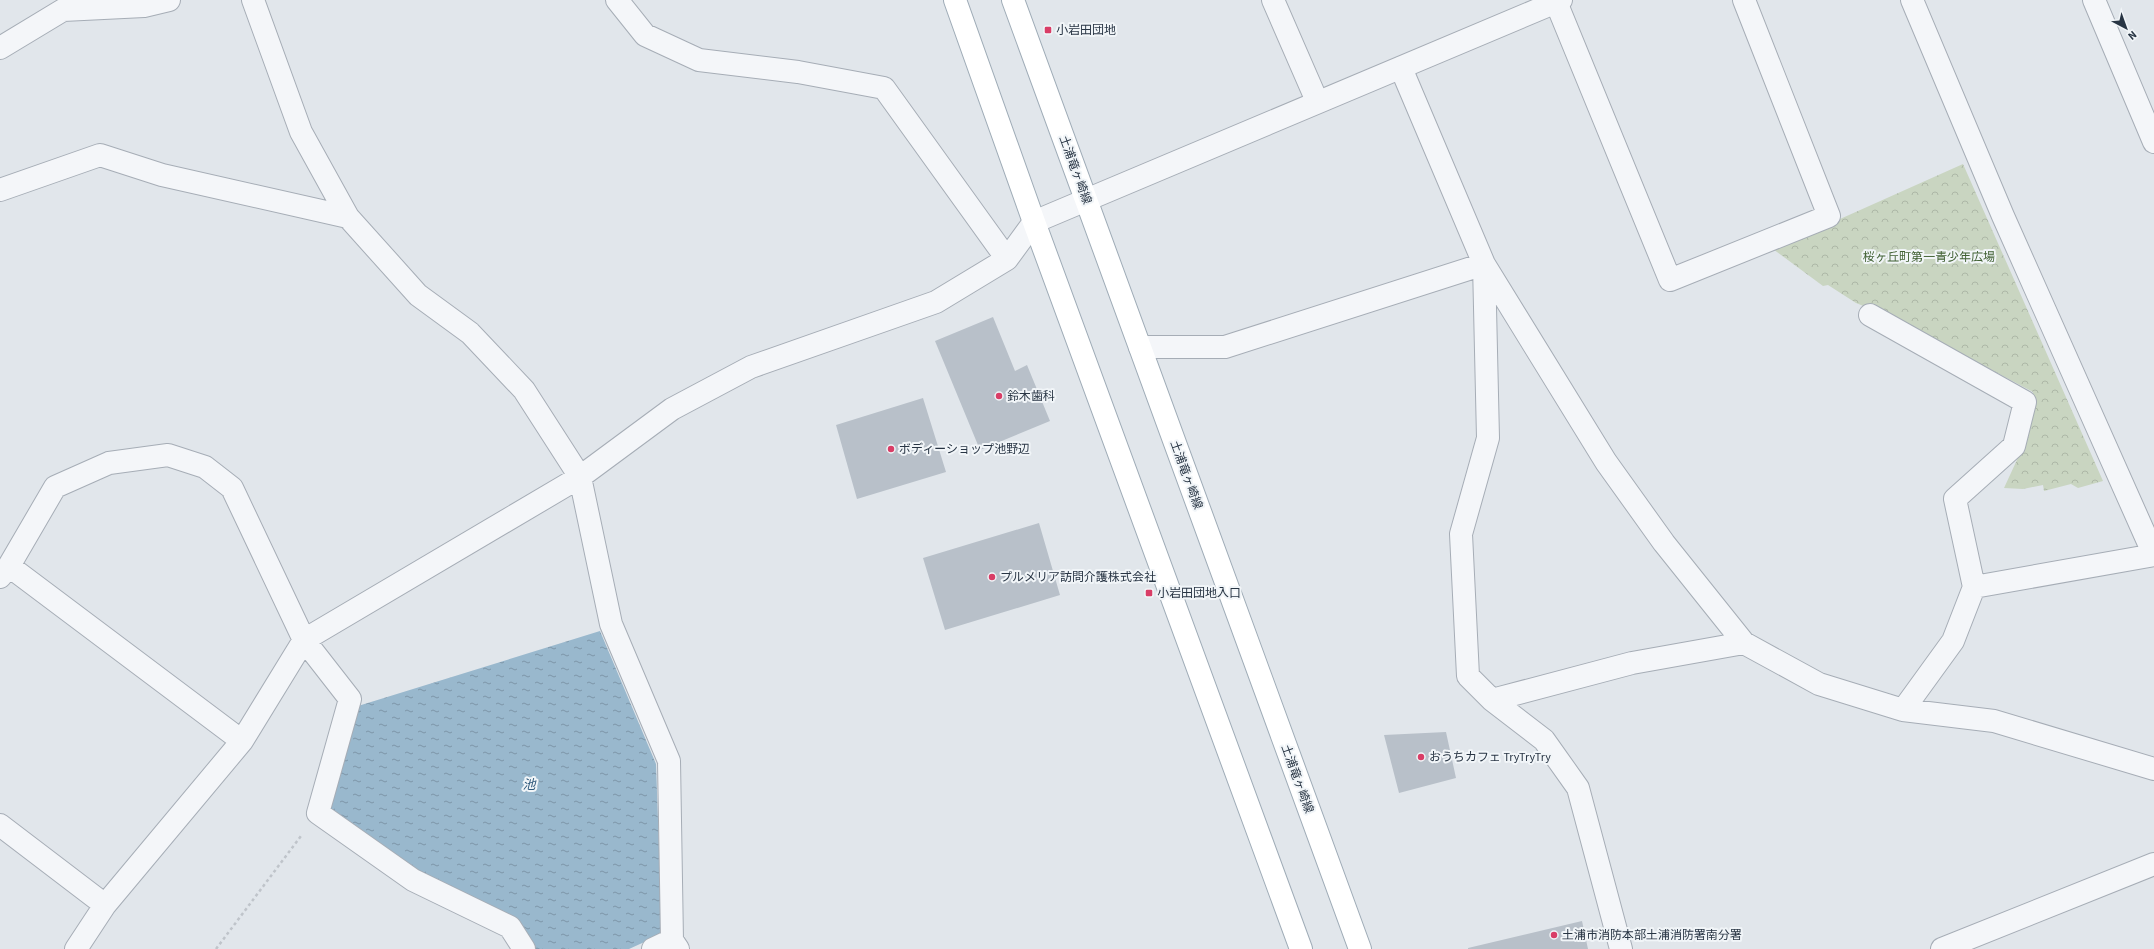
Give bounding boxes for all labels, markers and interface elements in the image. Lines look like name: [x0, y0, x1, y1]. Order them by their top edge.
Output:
north arrow: [2106, 8, 2146, 48]
place label: 小岩田団地: [1056, 22, 1116, 39]
marker: 小岩田団地: [1043, 25, 1053, 35]
text: N: [2125, 27, 2140, 43]
street label: 土浦竜ヶ崎線: [1055, 133, 1095, 207]
park label: 桜ヶ丘町第一青少年広場: [1863, 249, 1995, 266]
place label: 鈴木歯科: [1007, 388, 1055, 405]
marker: 鈴木歯科: [994, 391, 1004, 401]
street label: 土浦竜ヶ崎線: [1166, 438, 1206, 512]
place label: ボディーショップ池野辺: [899, 441, 1030, 458]
marker: ボディーショップ池野辺: [886, 444, 896, 454]
place label: プルメリア訪問介護株式会社: [1000, 569, 1156, 586]
marker: プルメリア訪問介護株式会社: [987, 572, 997, 582]
place label: 小岩田団地入口: [1157, 585, 1241, 602]
marker: 小岩田団地入口: [1144, 588, 1154, 598]
street label: 土浦竜ヶ崎線: [1277, 742, 1317, 816]
place label: おうちカフェ TryTryTry: [1429, 749, 1551, 766]
marker: おうちカフェ TryTryTry: [1416, 752, 1426, 762]
water label: 池: [522, 776, 537, 794]
place label: 土浦市消防本部土浦消防署南分署: [1562, 927, 1742, 944]
marker: 土浦市消防本部土浦消防署南分署: [1549, 930, 1559, 940]

